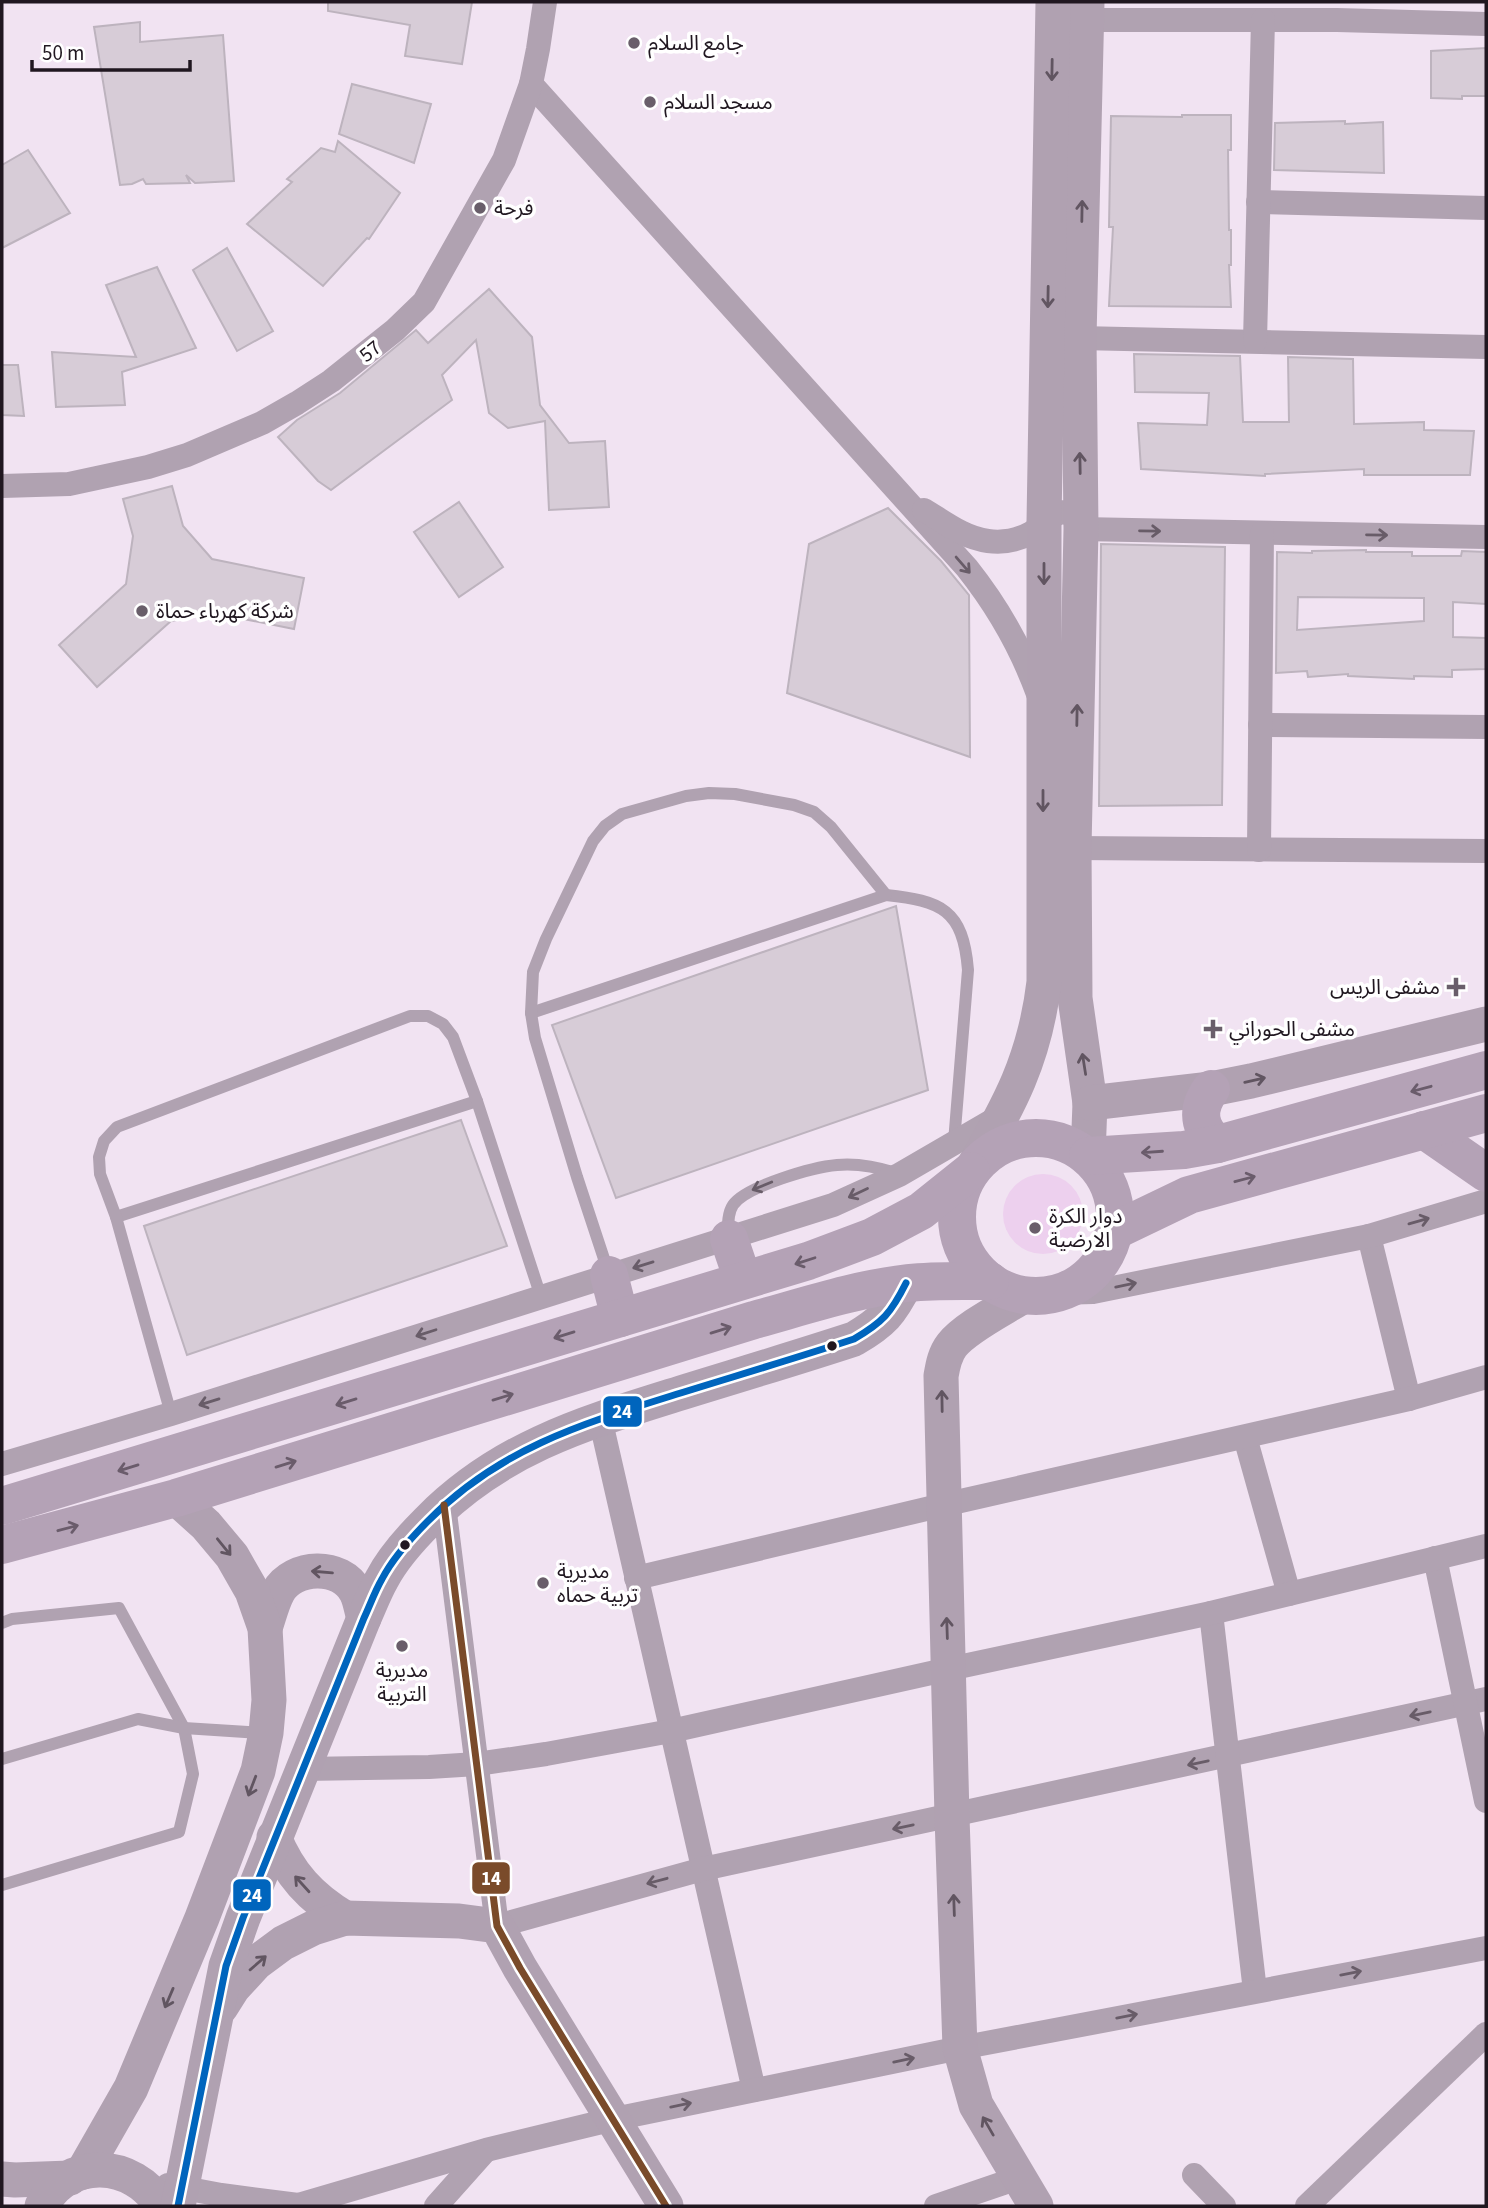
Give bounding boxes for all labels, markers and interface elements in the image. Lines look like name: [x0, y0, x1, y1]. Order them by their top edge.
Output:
scale bar: [32, 28, 189, 72]
place label: جامع السلام: [648, 28, 744, 59]
marker: جامع السلام: [626, 35, 642, 51]
text: 50 m: [42, 38, 84, 68]
one-way arrow: [1045, 58, 1058, 81]
place label: مسجد السلام: [664, 87, 773, 118]
marker: مسجد السلام: [642, 94, 658, 110]
place label: فرحة: [494, 193, 533, 223]
marker: فرحة: [472, 200, 488, 216]
one-way arrow: [1075, 200, 1089, 223]
one-way arrow: [1041, 286, 1055, 309]
street label: 57: [352, 333, 388, 369]
one-way arrow: [1074, 452, 1087, 475]
one-way arrow: [1138, 524, 1161, 537]
one-way arrow: [1365, 528, 1388, 542]
one-way arrow: [955, 555, 971, 573]
one-way arrow: [1037, 562, 1051, 585]
place label: شركة كهرباء حماة: [156, 596, 294, 626]
marker: شركة كهرباء حماة: [134, 603, 150, 619]
one-way arrow: [1070, 704, 1084, 727]
one-way arrow: [1036, 790, 1050, 813]
place label: مشفى الريس: [1330, 972, 1440, 1002]
marker: مشفى الريس: [1446, 977, 1466, 997]
place label: مشفى الحوراني: [1229, 1014, 1355, 1045]
marker: مشفى الحوراني: [1203, 1019, 1223, 1039]
one-way arrow: [1077, 1053, 1090, 1076]
one-way arrow: [1243, 1073, 1266, 1087]
one-way arrow: [1410, 1083, 1433, 1096]
one-way arrow: [1141, 1146, 1164, 1159]
one-way arrow: [1234, 1172, 1256, 1185]
one-way arrow: [752, 1181, 774, 1194]
one-way arrow: [848, 1187, 870, 1200]
place label: دوار الكرة الارضية: [1049, 1201, 1122, 1255]
one-way arrow: [1408, 1213, 1430, 1226]
marker: دوار الكرة الارضية: [1027, 1220, 1043, 1236]
one-way arrow: [794, 1256, 816, 1269]
one-way arrow: [632, 1260, 654, 1272]
one-way arrow: [1114, 1278, 1137, 1292]
one-way arrow: [710, 1323, 732, 1336]
one-way arrow: [415, 1328, 437, 1341]
one-way arrow: [553, 1330, 575, 1343]
unlabelled marker: [825, 1339, 839, 1353]
one-way arrow: [492, 1389, 514, 1402]
one-way arrow: [935, 1390, 948, 1413]
line badge: 24: [602, 1395, 643, 1428]
one-way arrow: [198, 1396, 220, 1409]
one-way arrow: [335, 1396, 357, 1409]
text: 24: [612, 1399, 632, 1426]
one-way arrow: [275, 1457, 297, 1470]
one-way arrow: [118, 1462, 140, 1475]
one-way arrow: [57, 1520, 79, 1533]
one-way arrow: [216, 1537, 232, 1555]
unlabelled marker: [398, 1538, 412, 1552]
place label: مديرية تربية حماه: [557, 1556, 638, 1610]
one-way arrow: [311, 1566, 334, 1579]
marker: مديرية تربية حماه: [535, 1575, 551, 1591]
one-way arrow: [941, 1617, 954, 1640]
marker: مديرية التربية: [394, 1638, 410, 1654]
place label: مديرية التربية: [376, 1655, 428, 1709]
one-way arrow: [1409, 1708, 1432, 1722]
one-way arrow: [1187, 1757, 1210, 1770]
one-way arrow: [245, 1774, 257, 1796]
one-way arrow: [892, 1820, 915, 1834]
line badge: 14: [471, 1861, 511, 1895]
text: 14: [481, 1866, 501, 1893]
one-way arrow: [294, 1875, 310, 1893]
one-way arrow: [647, 1876, 669, 1889]
line badge: 24: [232, 1878, 272, 1912]
text: 24: [242, 1883, 262, 1910]
one-way arrow: [948, 1893, 961, 1916]
one-way arrow: [249, 1955, 267, 1971]
one-way arrow: [1339, 1966, 1362, 1980]
one-way arrow: [161, 1986, 174, 2008]
one-way arrow: [1115, 2008, 1138, 2022]
one-way arrow: [892, 2052, 915, 2066]
one-way arrow: [669, 2098, 692, 2112]
one-way arrow: [981, 2117, 995, 2137]

